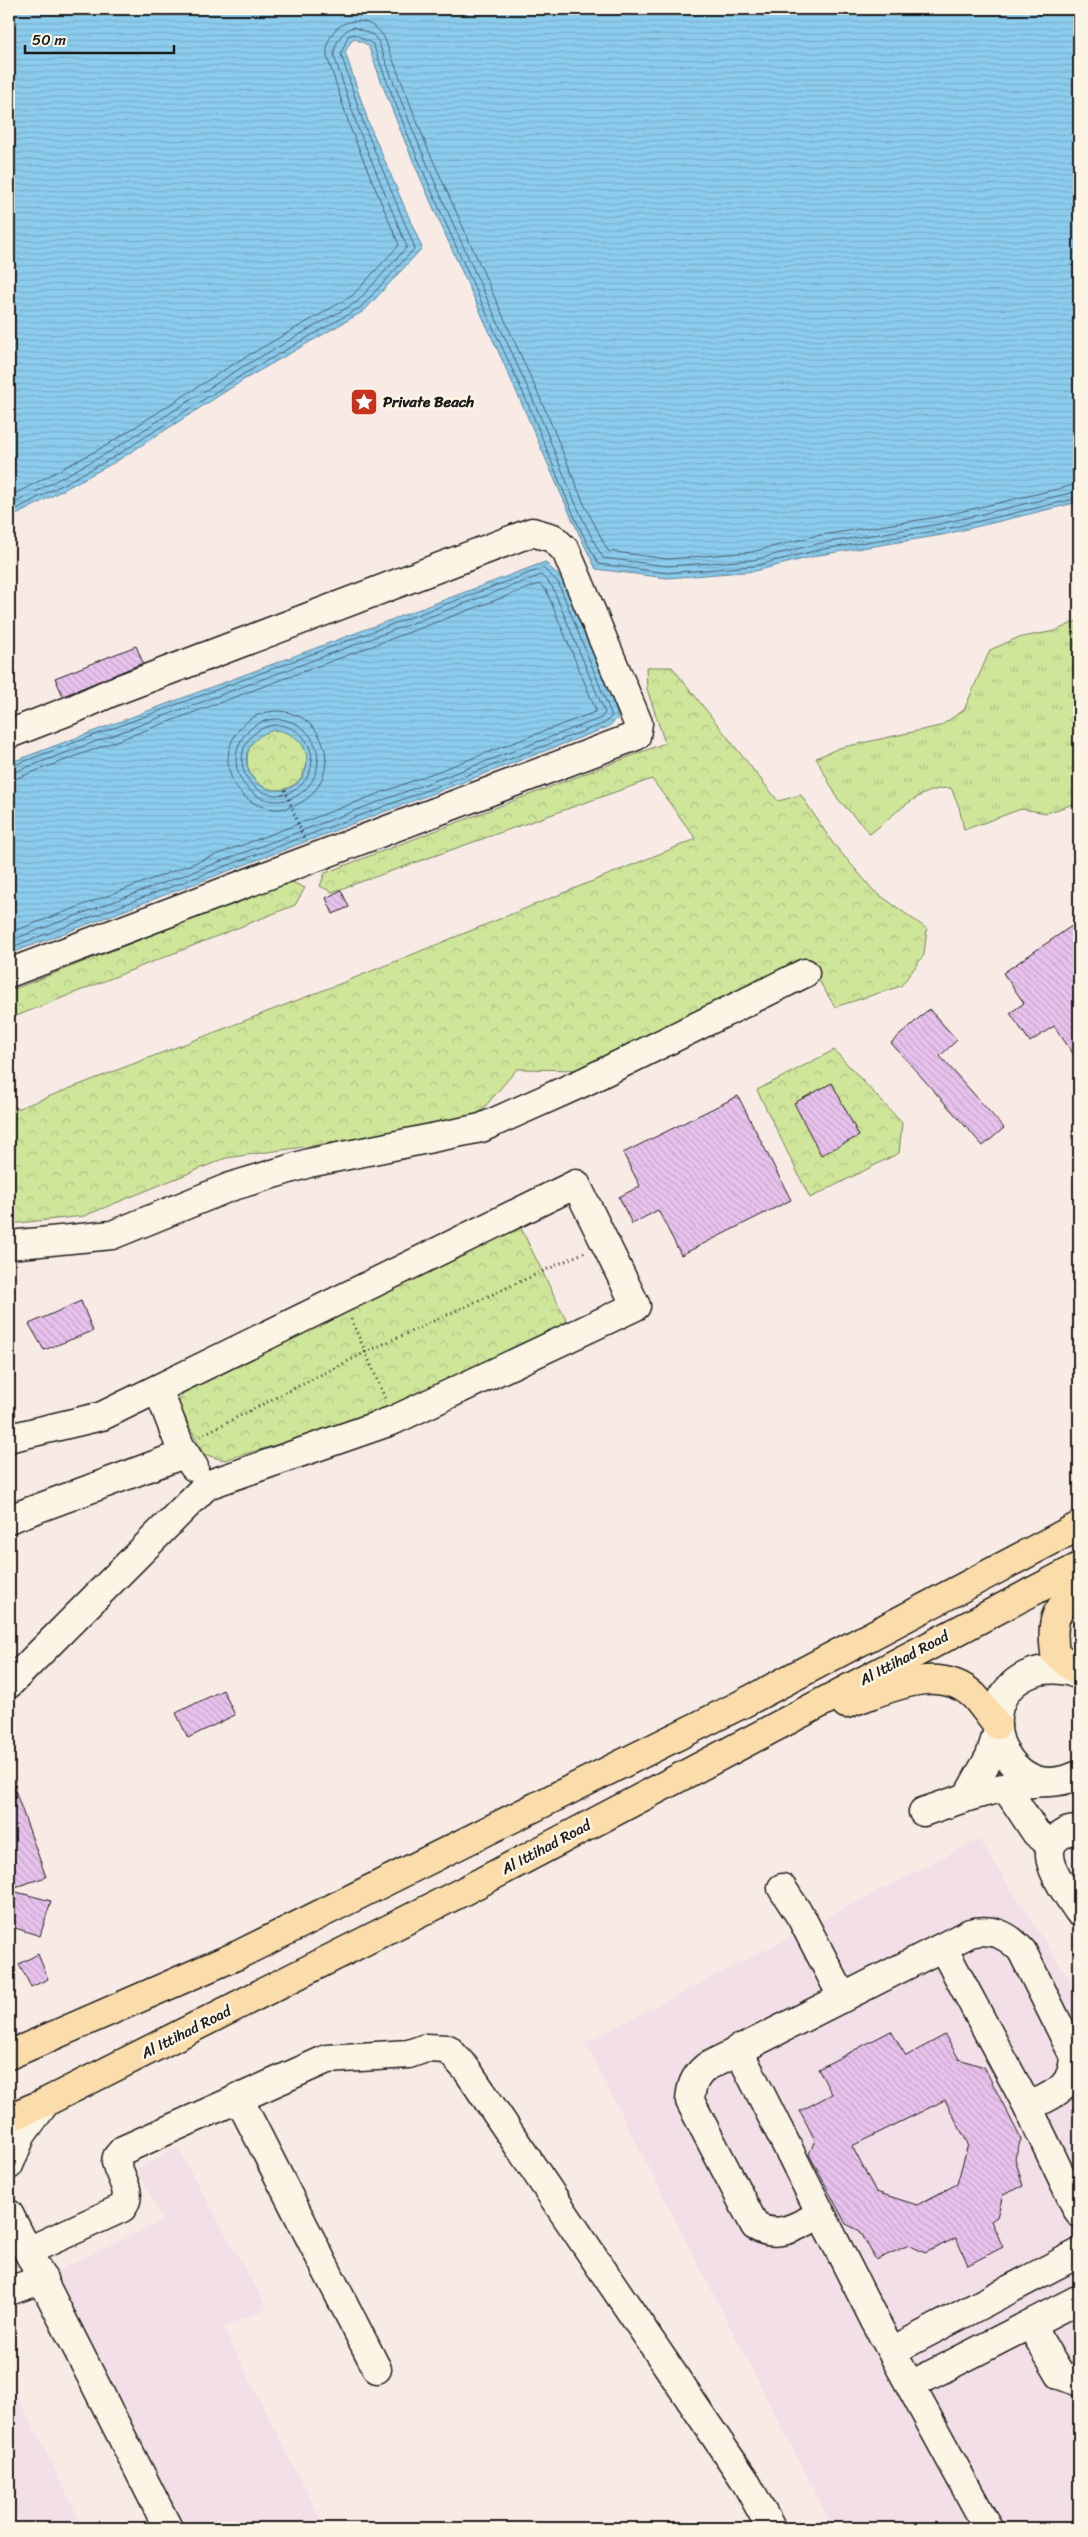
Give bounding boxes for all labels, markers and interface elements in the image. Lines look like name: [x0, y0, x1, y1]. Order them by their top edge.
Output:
scale bar: [25, 22, 174, 54]
text: 50 m: [32, 27, 67, 53]
place icon: Private Beach: [349, 387, 379, 417]
place label: Private Beach: [383, 389, 474, 415]
street label: Al Ittihad Road: [854, 1623, 954, 1693]
street label: Al Ittihad Road: [496, 1812, 596, 1882]
street label: Al Ittihad Road: [135, 1998, 237, 2066]

